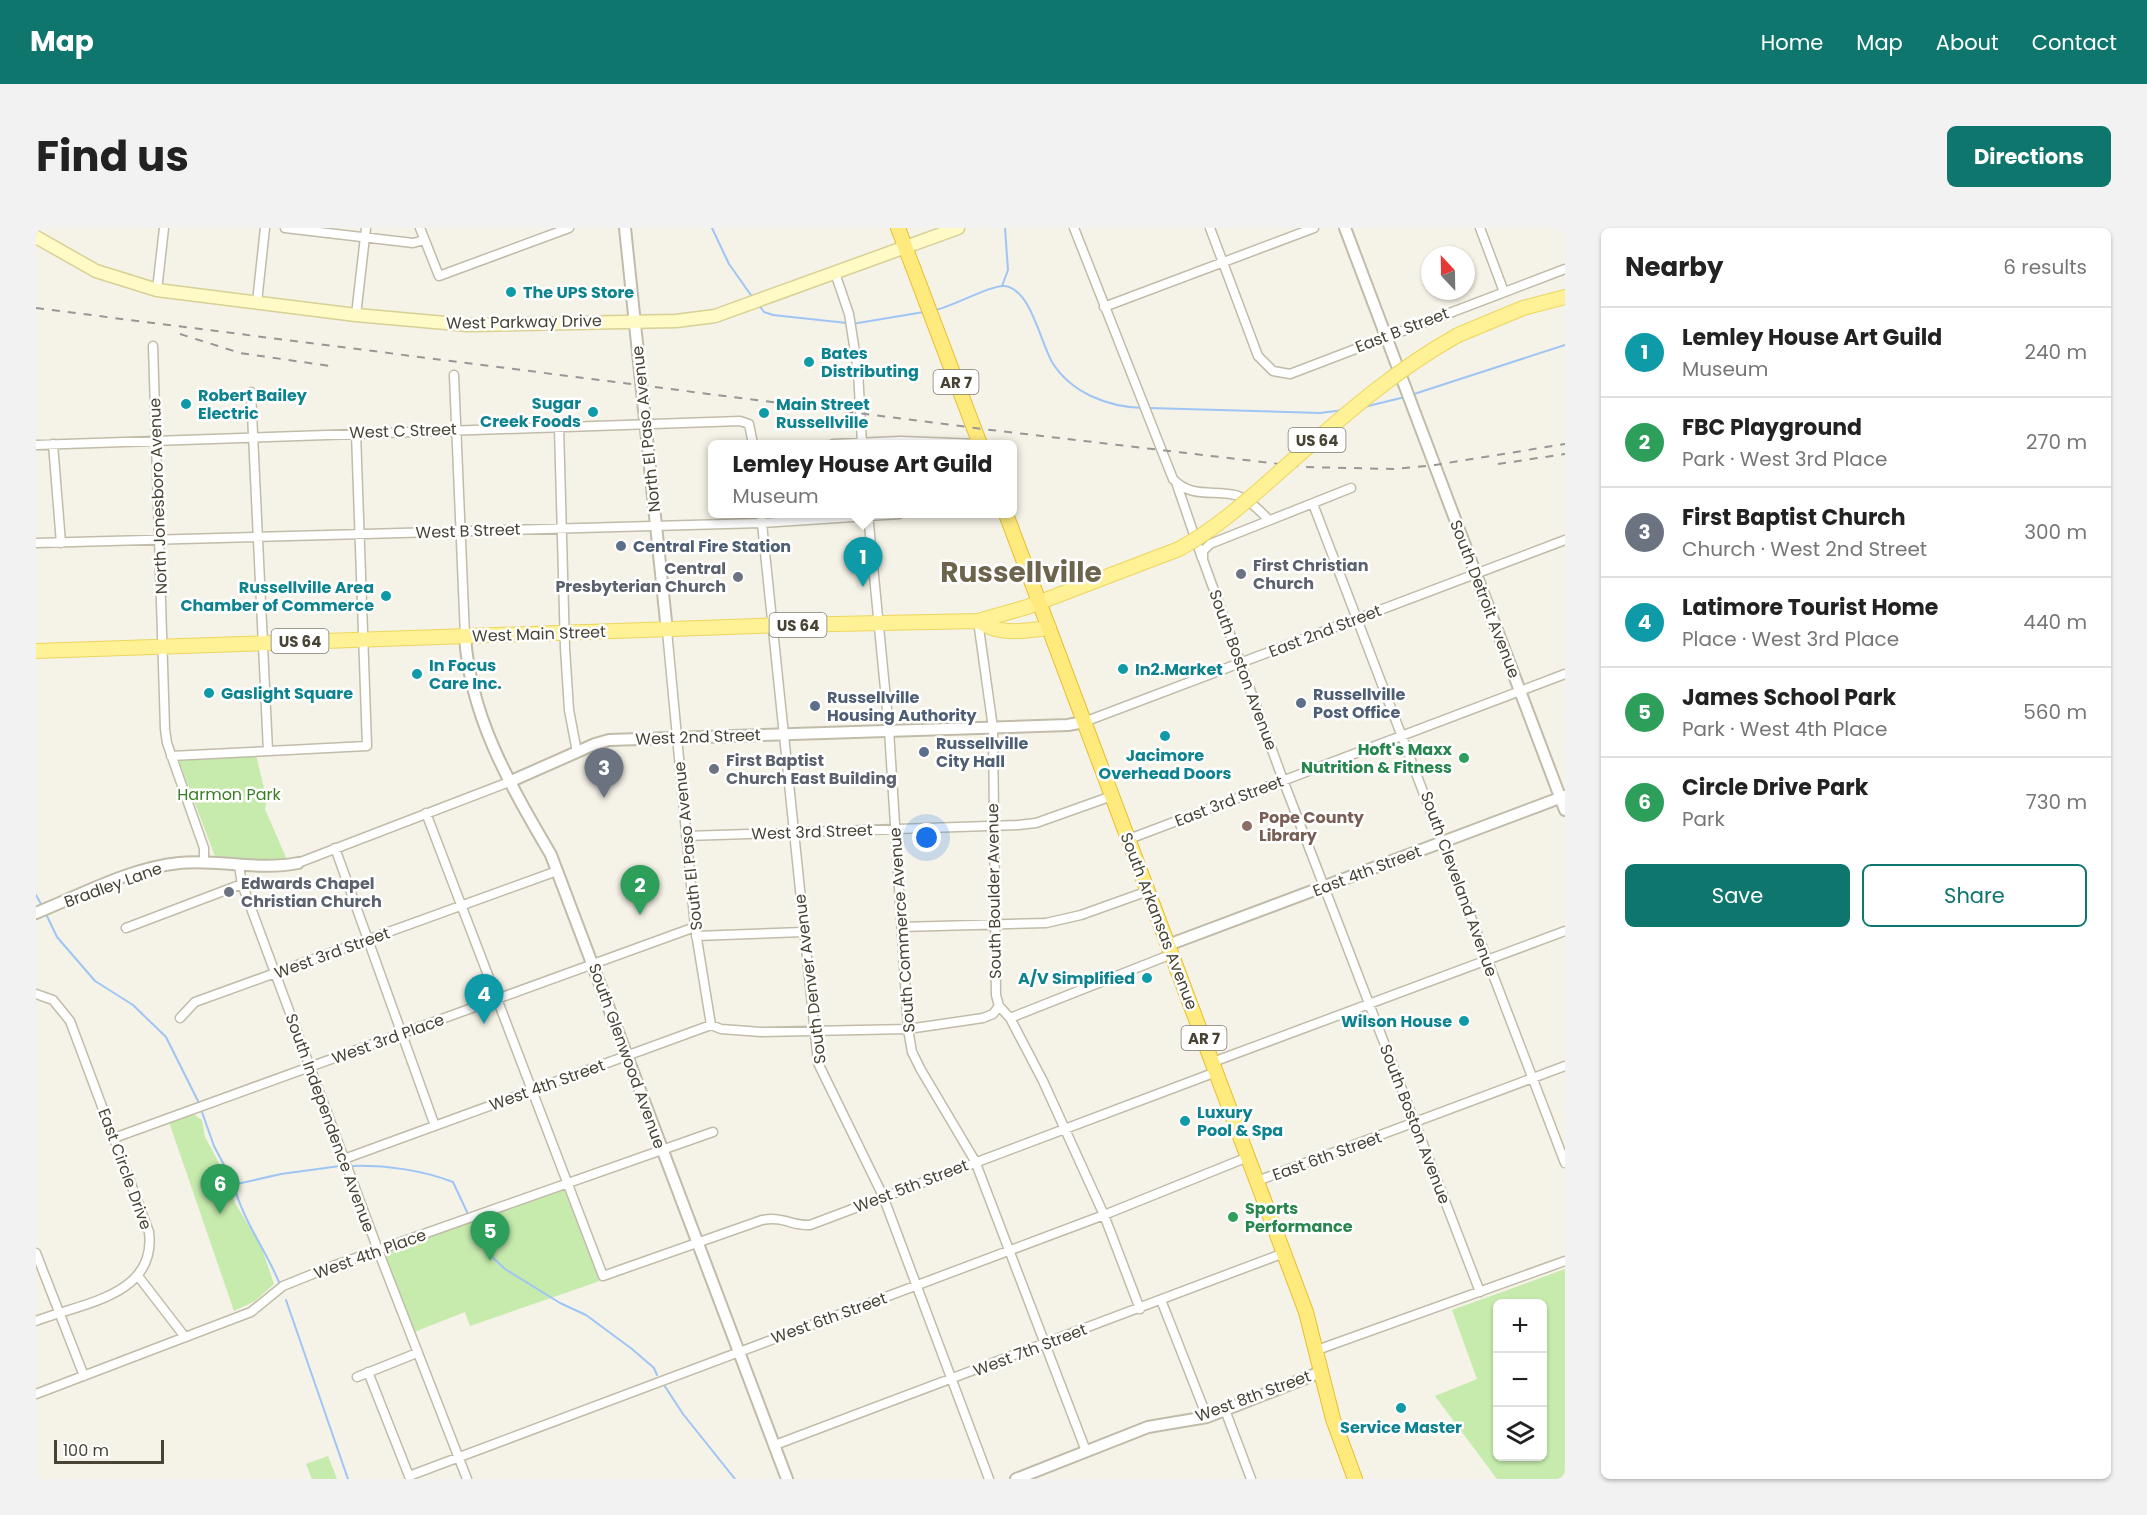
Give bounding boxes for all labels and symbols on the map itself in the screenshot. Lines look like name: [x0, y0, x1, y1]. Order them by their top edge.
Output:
north arrow: [1421, 246, 1475, 300]
place label: The UPS Store: [523, 281, 634, 304]
marker: The UPS Store: [504, 285, 518, 299]
street label: East B Street: [1352, 302, 1452, 358]
street label: West Parkway Drive: [446, 309, 602, 335]
place label: Bates Distributing: [821, 342, 919, 383]
street label: North El Paso Avenue: [626, 345, 666, 513]
marker: Bates Distributing: [802, 355, 816, 369]
road number: AR 7: [934, 370, 978, 394]
place label: Robert Bailey Electric: [198, 384, 308, 425]
place label: Sugar Creek Foods: [480, 392, 581, 433]
place label: Main Street Russellville: [776, 393, 870, 434]
street label: North Jonesboro Avenue: [143, 397, 173, 595]
marker: Robert Bailey Electric: [179, 397, 193, 411]
marker: Sugar Creek Foods: [586, 405, 600, 419]
marker: Main Street Russellville: [757, 406, 771, 420]
street label: West C Street: [349, 418, 457, 444]
road number: US 64: [1288, 428, 1346, 452]
street label: South Detroit Avenue: [1444, 517, 1526, 681]
street label: West B Street: [415, 518, 521, 544]
place label: Central Fire Station: [633, 535, 791, 558]
pin: 1: [844, 538, 882, 587]
marker: Central Fire Station: [614, 539, 628, 553]
district label: Russellville: [940, 553, 1102, 592]
place label: First Christian Church: [1253, 554, 1368, 595]
place label: Central Presbyterian Church: [555, 557, 726, 598]
marker: First Christian Church: [1234, 567, 1248, 581]
marker: Central Presbyterian Church: [731, 570, 745, 584]
place label: Russellville Area Chamber of Commerce: [180, 576, 374, 617]
street label: South Boston Avenue: [1203, 587, 1283, 754]
marker: Russellville Area Chamber of Commerce: [379, 589, 393, 603]
street label: East 2nd Street: [1265, 599, 1385, 663]
road number: US 64: [770, 613, 826, 637]
street label: West Main Street: [472, 620, 606, 648]
road number: US 64: [272, 629, 328, 653]
place label: In Focus Care Inc.: [429, 654, 502, 695]
place label: In2.Market: [1135, 658, 1223, 681]
marker: In2.Market: [1116, 662, 1130, 676]
marker: In Focus Care Inc.: [410, 667, 424, 681]
place label: Gaslight Square: [221, 682, 353, 705]
place label: Russellville Post Office: [1313, 683, 1406, 724]
marker: Gaslight Square: [202, 686, 216, 700]
place label: Russellville Housing Authority: [827, 686, 977, 727]
marker: Russellville Post Office: [1294, 696, 1308, 710]
marker: Russellville Housing Authority: [808, 699, 822, 713]
street label: West 2nd Street: [635, 723, 761, 751]
marker: Jacimore Overhead Doors: [1158, 729, 1172, 743]
place label: Russellville City Hall: [936, 732, 1029, 773]
place label: Hoft's Maxx Nutrition & Fitness: [1301, 738, 1453, 779]
place label: Jacimore Overhead Doors: [1099, 744, 1231, 785]
marker: Russellville City Hall: [917, 745, 931, 759]
pin: 3: [584, 748, 624, 798]
place label: First Baptist Church East Building: [726, 749, 897, 790]
marker: Hoft's Maxx Nutrition & Fitness: [1457, 751, 1471, 765]
street label: South El Paso Avenue: [668, 760, 708, 932]
marker: First Baptist Church East Building: [707, 762, 721, 776]
street label: East 3rd Street: [1171, 770, 1287, 832]
park label: Harmon Park: [177, 783, 281, 806]
street label: South Cleveland Avenue: [1415, 788, 1503, 980]
street label: South Boulder Avenue: [981, 803, 1007, 979]
place label: Pope County Library: [1259, 806, 1365, 847]
street label: West 3rd Street: [751, 818, 873, 846]
marker: Pope County Library: [1240, 819, 1254, 833]
your location: [912, 823, 941, 852]
street label: South Commerce Avenue: [883, 827, 921, 1033]
street label: South Arkansas Avenue: [1115, 829, 1203, 1013]
street label: East 4th Street: [1309, 840, 1425, 902]
street label: Bradley Lane: [61, 857, 165, 913]
pin: 2: [620, 866, 660, 915]
place label: Edwards Chapel Christian Church: [241, 872, 382, 913]
marker: Edwards Chapel Christian Church: [222, 885, 236, 899]
street label: South Denver Avenue: [788, 893, 832, 1065]
street label: West 3rd Street: [271, 921, 393, 985]
street label: South Glenwood Avenue: [583, 960, 671, 1152]
place label: A/V Simplified: [1018, 967, 1135, 990]
marker: A/V Simplified: [1140, 971, 1154, 985]
pin: 4: [464, 974, 504, 1024]
street label: West 3rd Place: [329, 1008, 447, 1070]
place label: Wilson House: [1341, 1010, 1452, 1033]
street label: South Independence Avenue: [280, 1011, 380, 1236]
marker: Wilson House: [1457, 1014, 1471, 1028]
road number: AR 7: [1182, 1026, 1226, 1050]
street label: South Boston Avenue: [1374, 1041, 1456, 1207]
street label: West 4th Street: [486, 1053, 608, 1117]
place label: Luxury Pool & Spa: [1197, 1101, 1283, 1142]
street label: East Circle Drive: [92, 1105, 158, 1233]
marker: Luxury Pool & Spa: [1178, 1114, 1192, 1128]
street label: East 6th Street: [1269, 1126, 1385, 1186]
street label: West 5th Street: [850, 1153, 972, 1218]
pin: 6: [200, 1164, 240, 1214]
place label: Sports Performance: [1245, 1197, 1353, 1238]
marker: Sports Performance: [1226, 1210, 1240, 1224]
pin: 5: [470, 1212, 510, 1261]
street label: West 4th Place: [311, 1223, 429, 1285]
street label: West 6th Street: [768, 1286, 890, 1350]
street label: West 7th Street: [970, 1318, 1090, 1382]
street label: West 8th Street: [1192, 1364, 1314, 1428]
marker: Service Master: [1394, 1401, 1408, 1415]
place label: Service Master: [1340, 1416, 1462, 1439]
scale bar: [54, 1437, 164, 1464]

